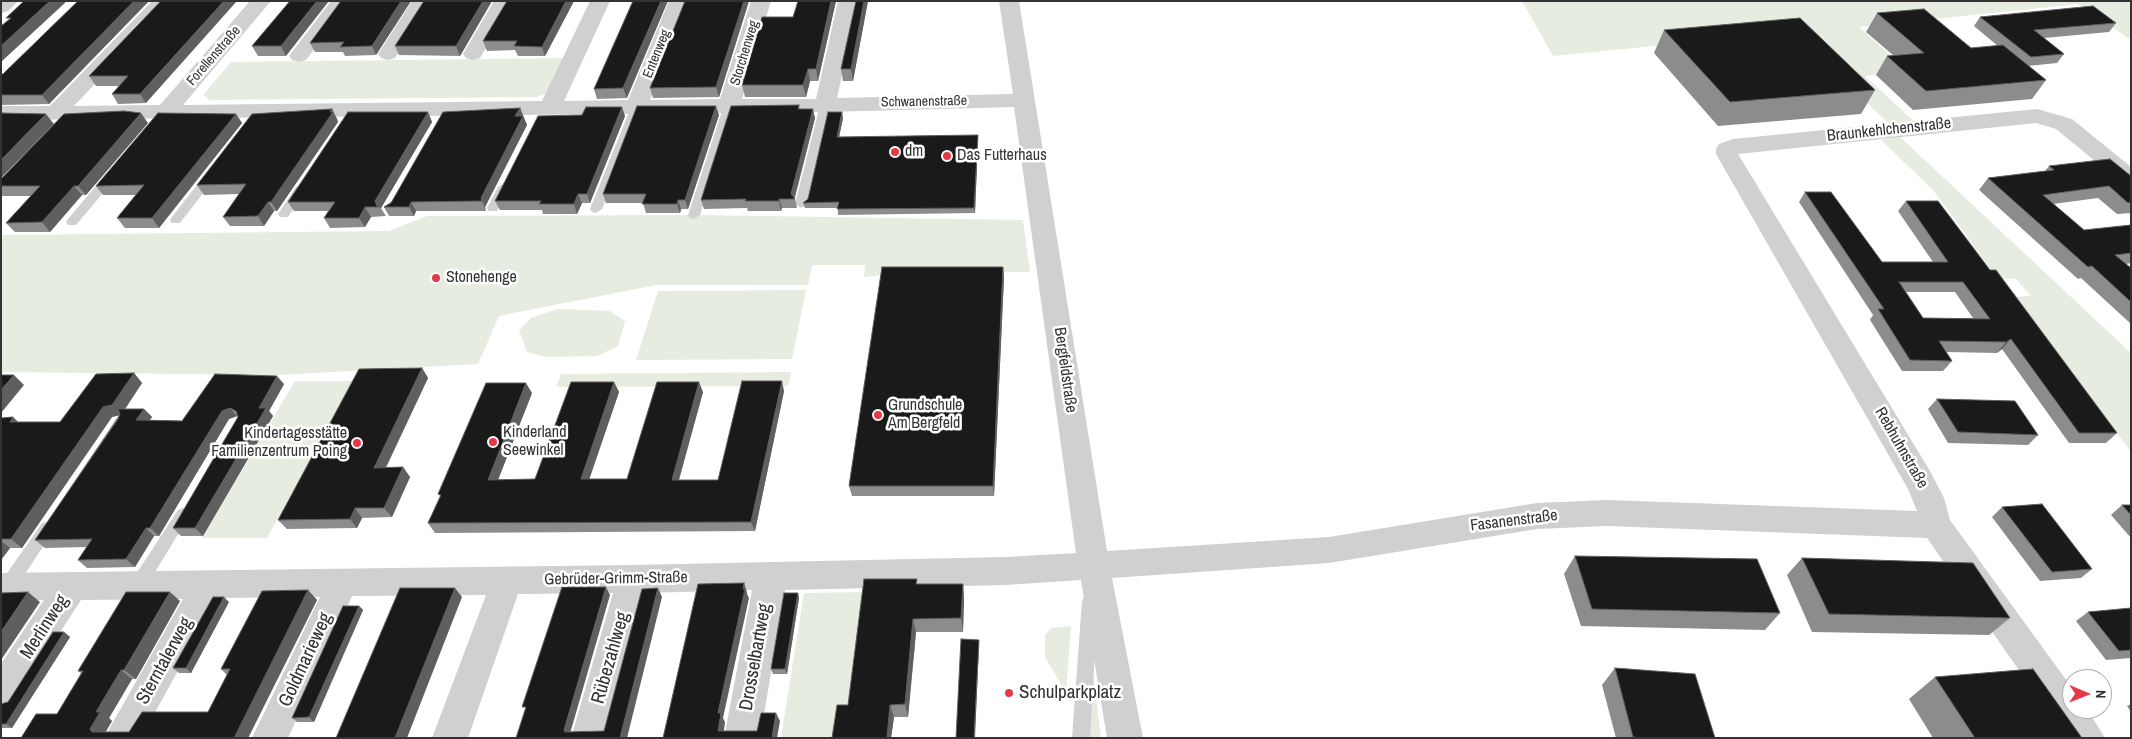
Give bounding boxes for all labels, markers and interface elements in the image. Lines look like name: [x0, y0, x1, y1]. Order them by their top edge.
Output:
street label: Storchenweg: [727, 19, 763, 87]
street label: Forellenstraße: [184, 23, 244, 89]
street label: Entenweg: [640, 27, 674, 81]
street label: Schwanenstraße: [881, 93, 967, 111]
street label: Braunkehlchenstraße: [1826, 114, 1952, 146]
place label: dm: [905, 142, 923, 162]
marker: dm: [889, 146, 901, 158]
place label: Das Futterhaus: [957, 146, 1047, 166]
marker: Das Futterhaus: [941, 150, 953, 162]
place label: Stonehenge: [446, 268, 517, 288]
marker: Stonehenge: [430, 272, 442, 284]
street label: Bergfeldstraße: [1050, 326, 1080, 414]
place label: Grundschule Am Bergfeld: [888, 396, 962, 434]
street label: Rebhuhnstraße: [1870, 404, 1932, 492]
marker: Grundschule Am Bergfeld: [872, 409, 884, 421]
place label: Kinderland Seewinkel: [503, 423, 566, 461]
place label: Kindertagesstätte Familienzentrum Poing: [211, 424, 347, 462]
marker: Kinderland Seewinkel: [487, 436, 499, 448]
marker: Kindertagesstätte Familienzentrum Poing: [351, 437, 363, 449]
street label: Fasanenstraße: [1469, 506, 1559, 536]
street label: Gebrüder-Grimm-Straße: [544, 568, 688, 590]
street label: Merlinweg: [16, 591, 74, 663]
street label: Drosselbartweg: [735, 602, 777, 712]
street label: Goldmarieweg: [274, 609, 338, 711]
street label: Rübezahlweg: [587, 609, 635, 707]
street label: Sterntalerweg: [132, 613, 198, 709]
north arrow: [2062, 669, 2112, 719]
place label: Schulparkplatz: [1019, 682, 1121, 704]
marker: Schulparkplatz: [1003, 687, 1015, 699]
text: N: [2092, 690, 2110, 699]

